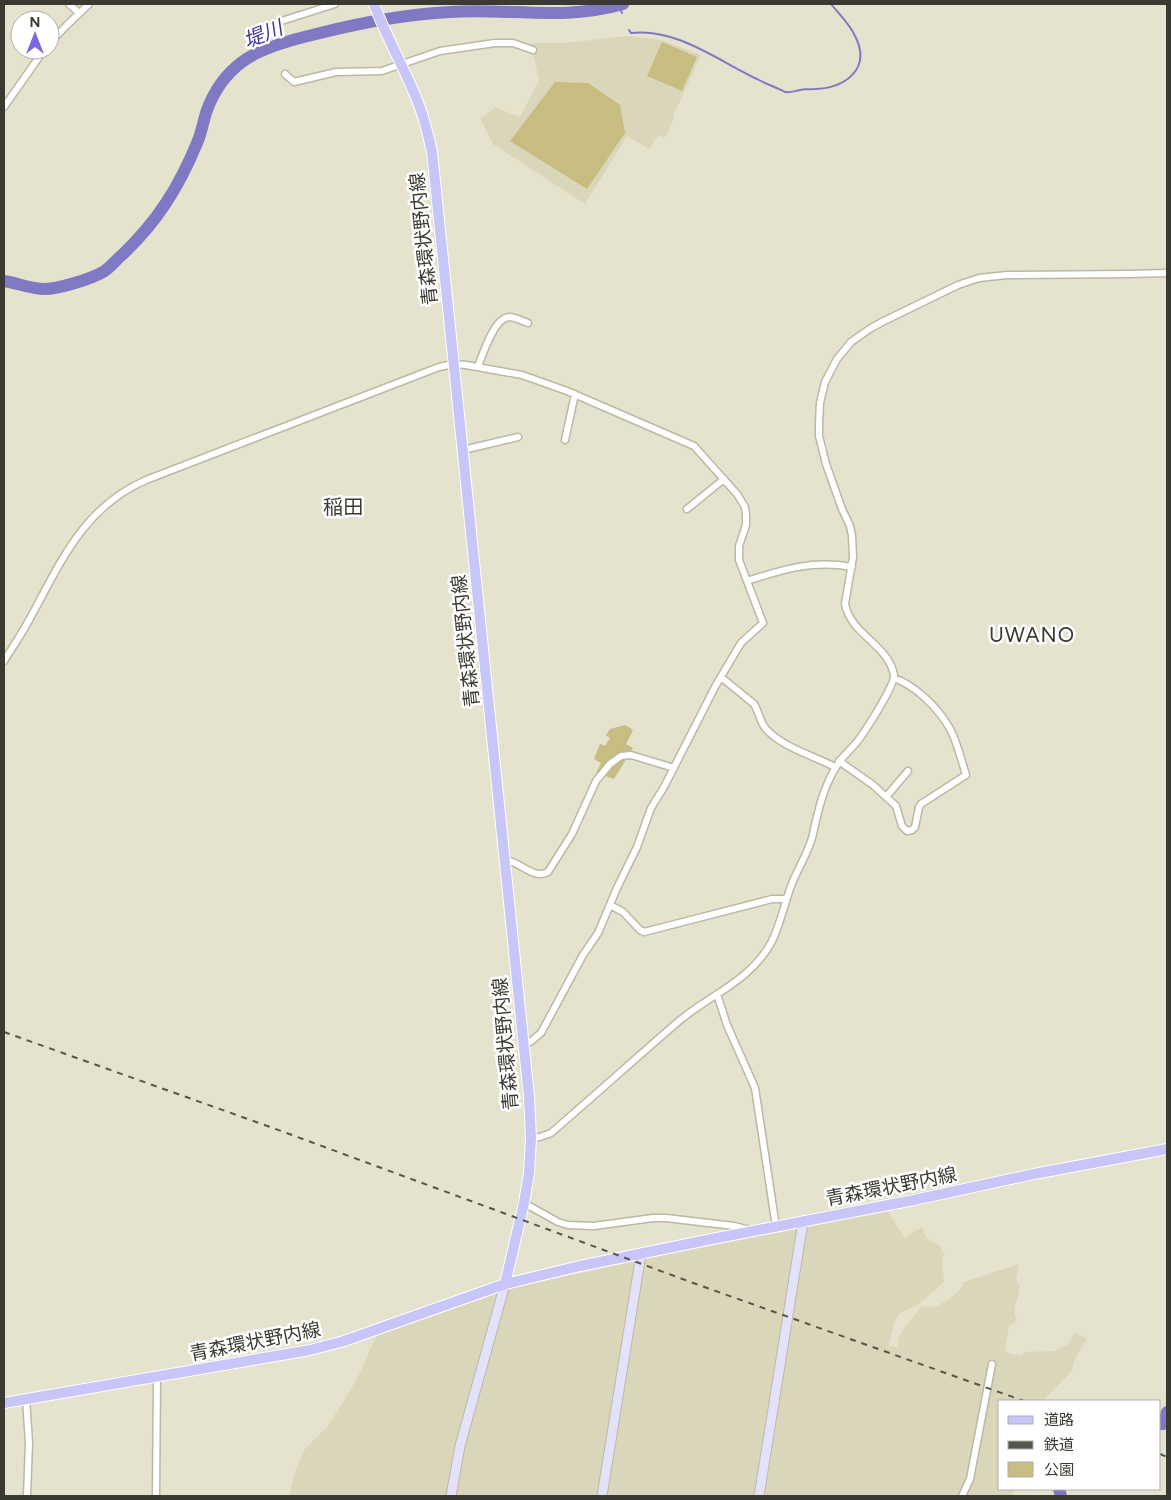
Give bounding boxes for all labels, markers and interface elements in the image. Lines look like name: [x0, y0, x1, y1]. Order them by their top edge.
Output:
north arrow: [10, 10, 60, 60]
text: N: [30, 14, 40, 31]
water label: 堤川: [240, 15, 288, 53]
street label: 青森環状野内線: [405, 172, 442, 306]
district label: 稲田: [323, 495, 363, 519]
street label: 青森環状野内線: [447, 574, 484, 708]
district label: UWANO: [989, 622, 1075, 647]
street label: 青森環状野内線: [488, 977, 523, 1111]
street label: 青森環状野内線: [824, 1163, 959, 1210]
street label: 青森環状野内線: [188, 1318, 323, 1365]
legend: [998, 1400, 1161, 1490]
text: 道路: [1044, 1411, 1074, 1429]
text: 鉄道: [1044, 1436, 1074, 1454]
text: 公園: [1044, 1461, 1074, 1479]

